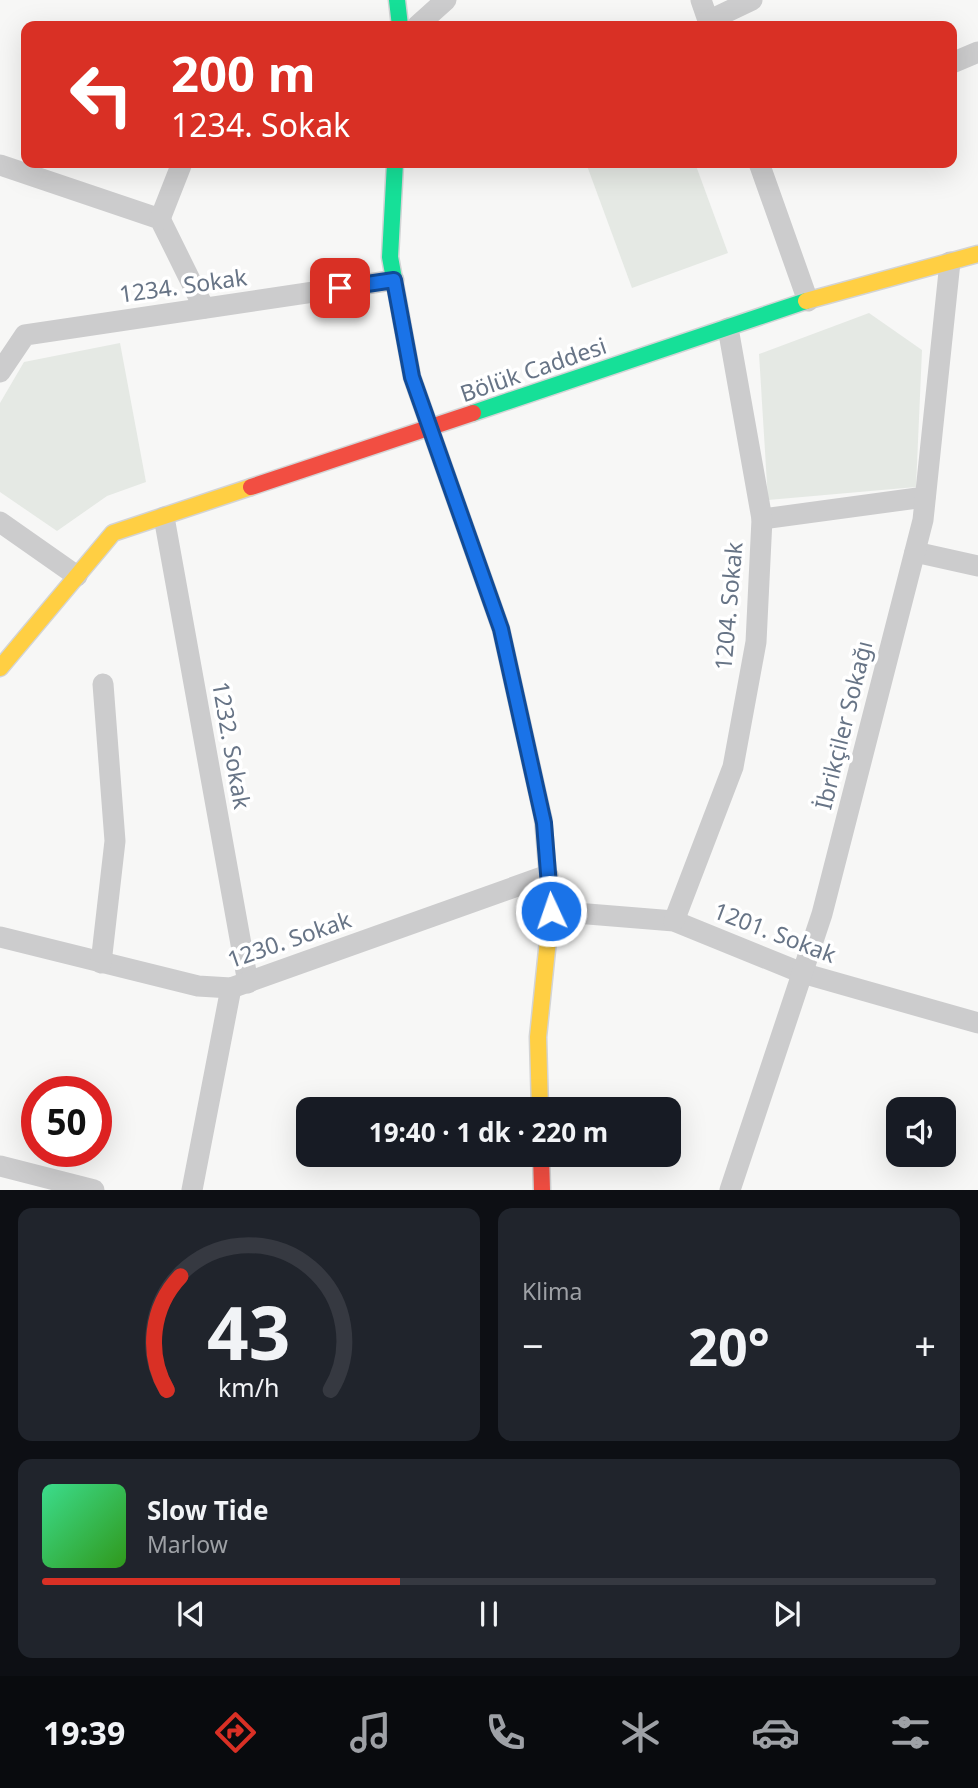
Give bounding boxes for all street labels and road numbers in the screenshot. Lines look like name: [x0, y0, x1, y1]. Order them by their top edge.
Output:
street label: 1234. Sokak: [117, 260, 250, 310]
street label: Bölük Caddesi: [455, 329, 611, 409]
street label: 1204. Sokak: [706, 540, 750, 672]
street label: İbrikçiler Sokağı: [807, 637, 879, 813]
street label: 1232. Sokak: [205, 679, 259, 812]
street label: 1201. Sokak: [709, 894, 842, 970]
street label: 1230. Sokak: [223, 903, 356, 975]

